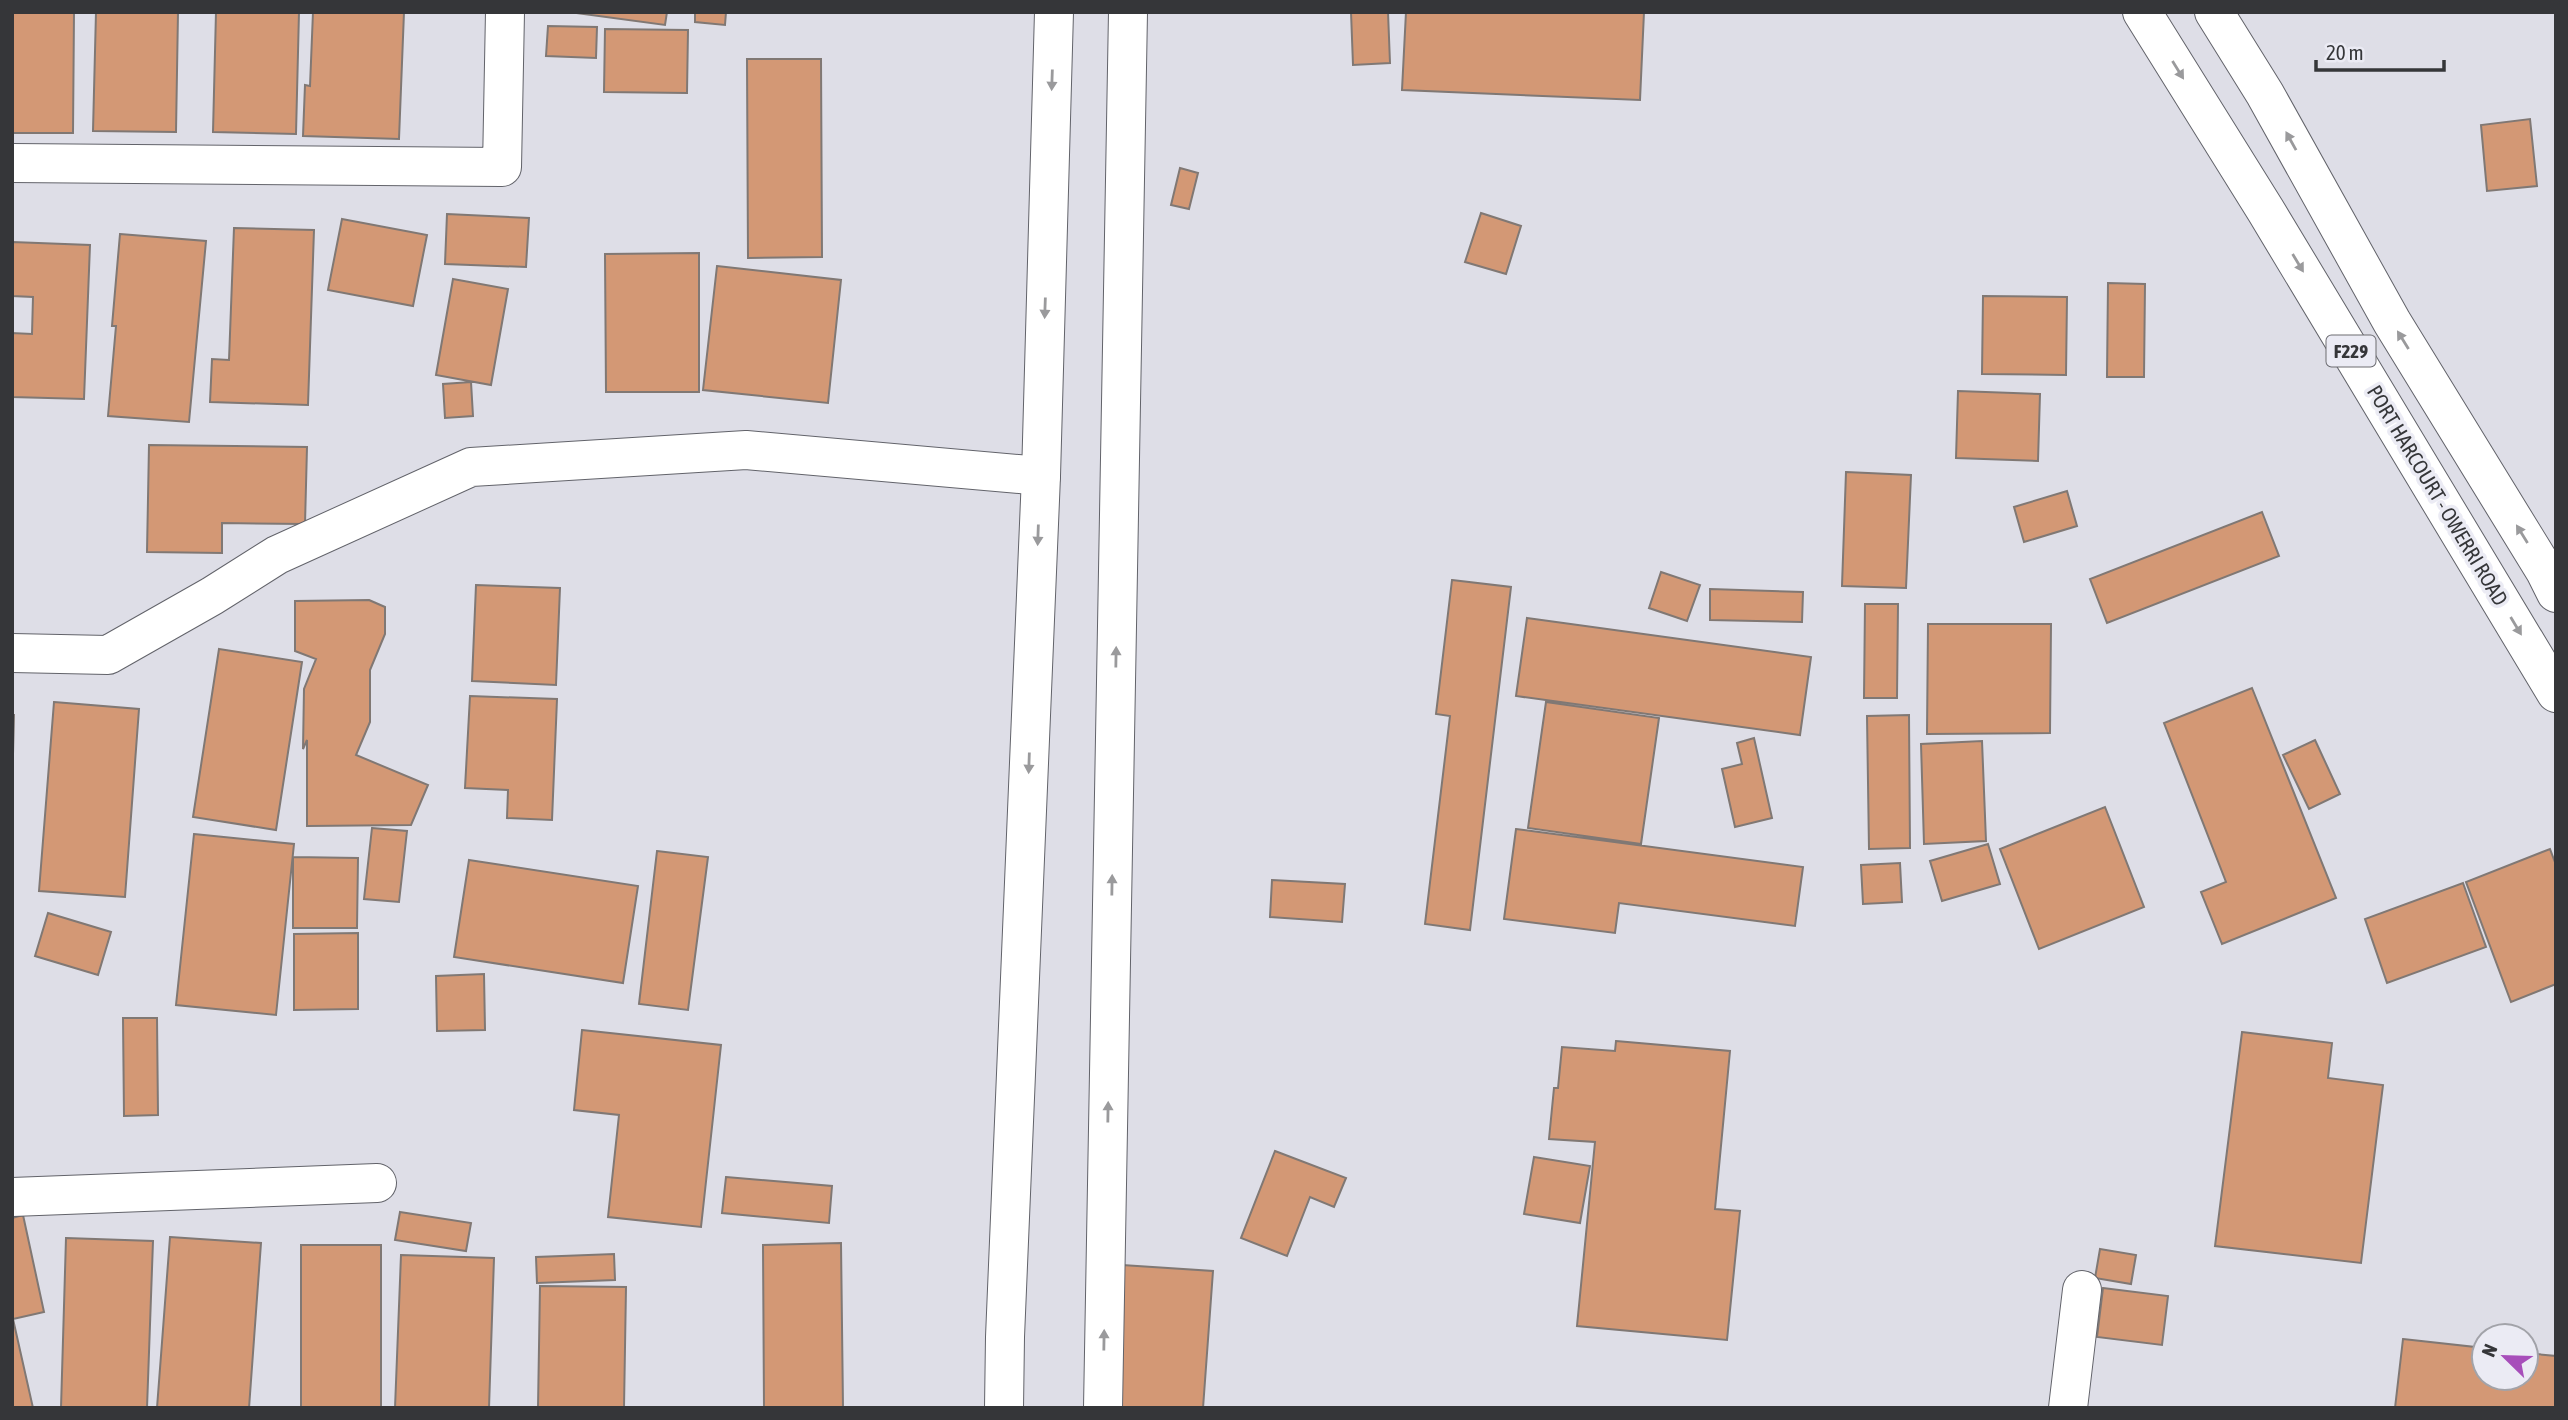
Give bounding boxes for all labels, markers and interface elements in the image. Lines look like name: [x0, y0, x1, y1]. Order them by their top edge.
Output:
scale bar: [2316, 28, 2444, 72]
text: 20 m: [2326, 40, 2364, 64]
one-way arrow: [2171, 60, 2184, 80]
one-way arrow: [1047, 70, 1058, 92]
one-way arrow: [2285, 132, 2297, 151]
one-way arrow: [2292, 254, 2304, 273]
one-way arrow: [1040, 297, 1051, 319]
one-way arrow: [2396, 330, 2409, 349]
road number: F229: [2326, 336, 2376, 366]
street label: PORT HARCOURT - OWERRI ROAD: [2363, 381, 2513, 609]
one-way arrow: [1033, 524, 1044, 546]
one-way arrow: [2515, 524, 2528, 543]
one-way arrow: [2510, 617, 2523, 636]
one-way arrow: [1110, 646, 1121, 668]
one-way arrow: [1023, 752, 1034, 774]
one-way arrow: [1106, 873, 1117, 895]
one-way arrow: [1102, 1101, 1113, 1123]
north arrow: [2470, 1322, 2540, 1392]
one-way arrow: [1098, 1328, 1110, 1350]
text: N: [2477, 1341, 2502, 1360]

